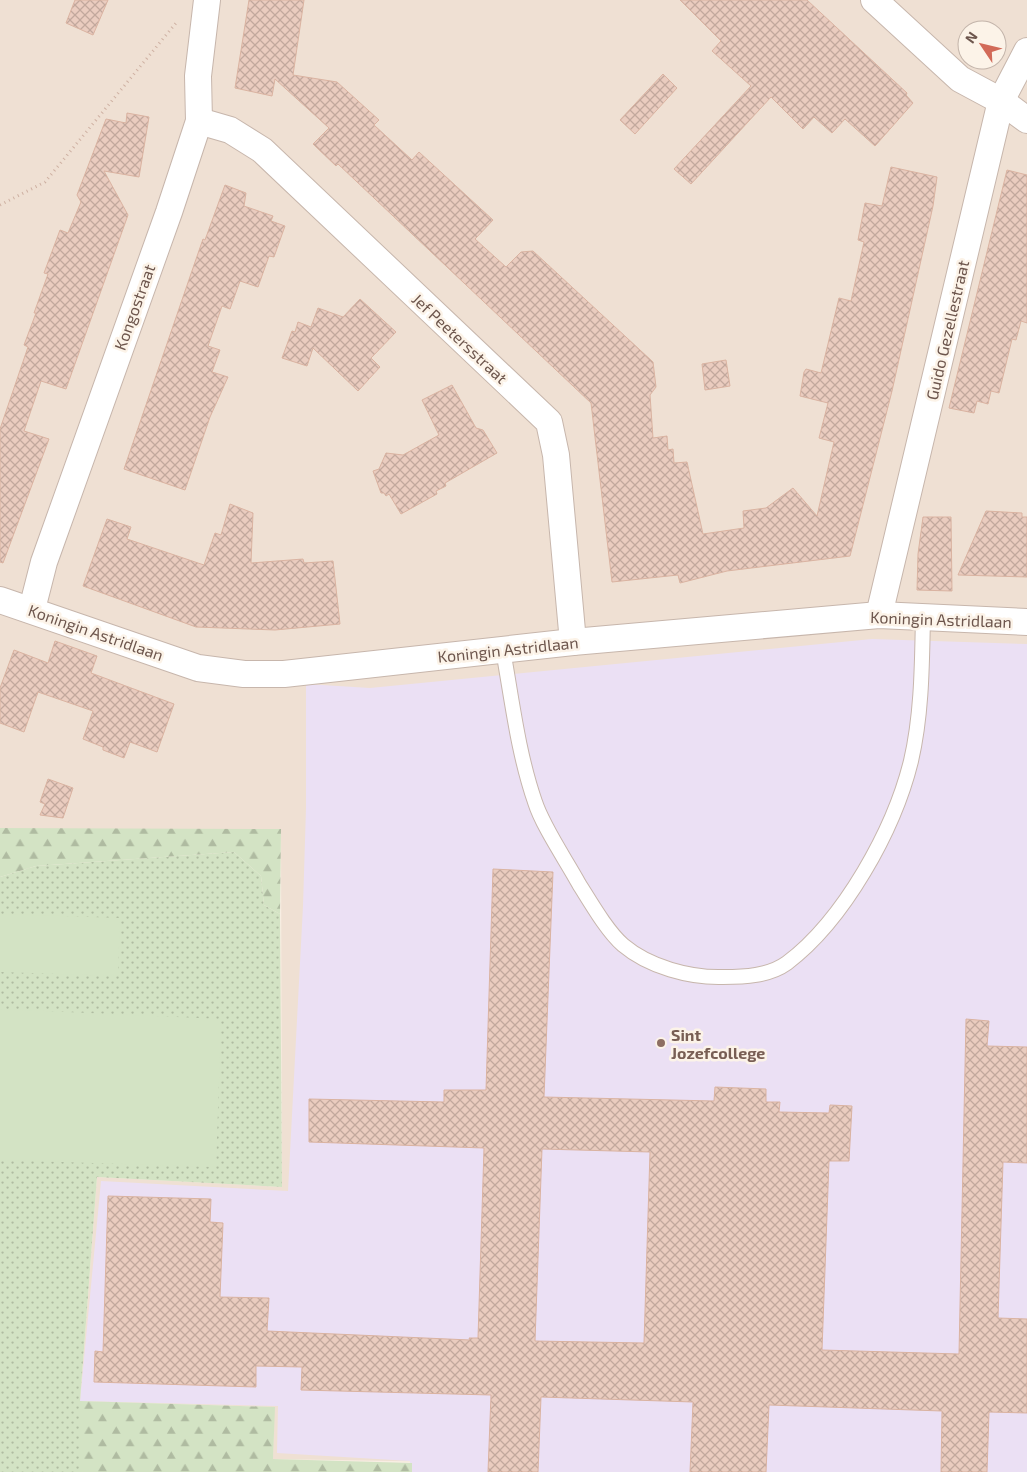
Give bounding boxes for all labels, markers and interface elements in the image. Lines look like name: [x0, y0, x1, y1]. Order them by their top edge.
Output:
north arrow: [957, 20, 1007, 70]
text: N: [961, 28, 981, 46]
street label: Guido Gezellestraat: [922, 258, 972, 402]
street label: Kongostraat: [110, 262, 158, 352]
street label: Jef Peetersstraat: [408, 289, 512, 387]
street label: Koningin Astridlaan: [26, 600, 166, 664]
street label: Koningin Astridlaan: [870, 607, 1012, 631]
street label: Koningin Astridlaan: [437, 632, 579, 666]
place label: Sint Jozefcollege: [671, 1025, 765, 1062]
marker: Sint Jozefcollege: [655, 1037, 667, 1049]

